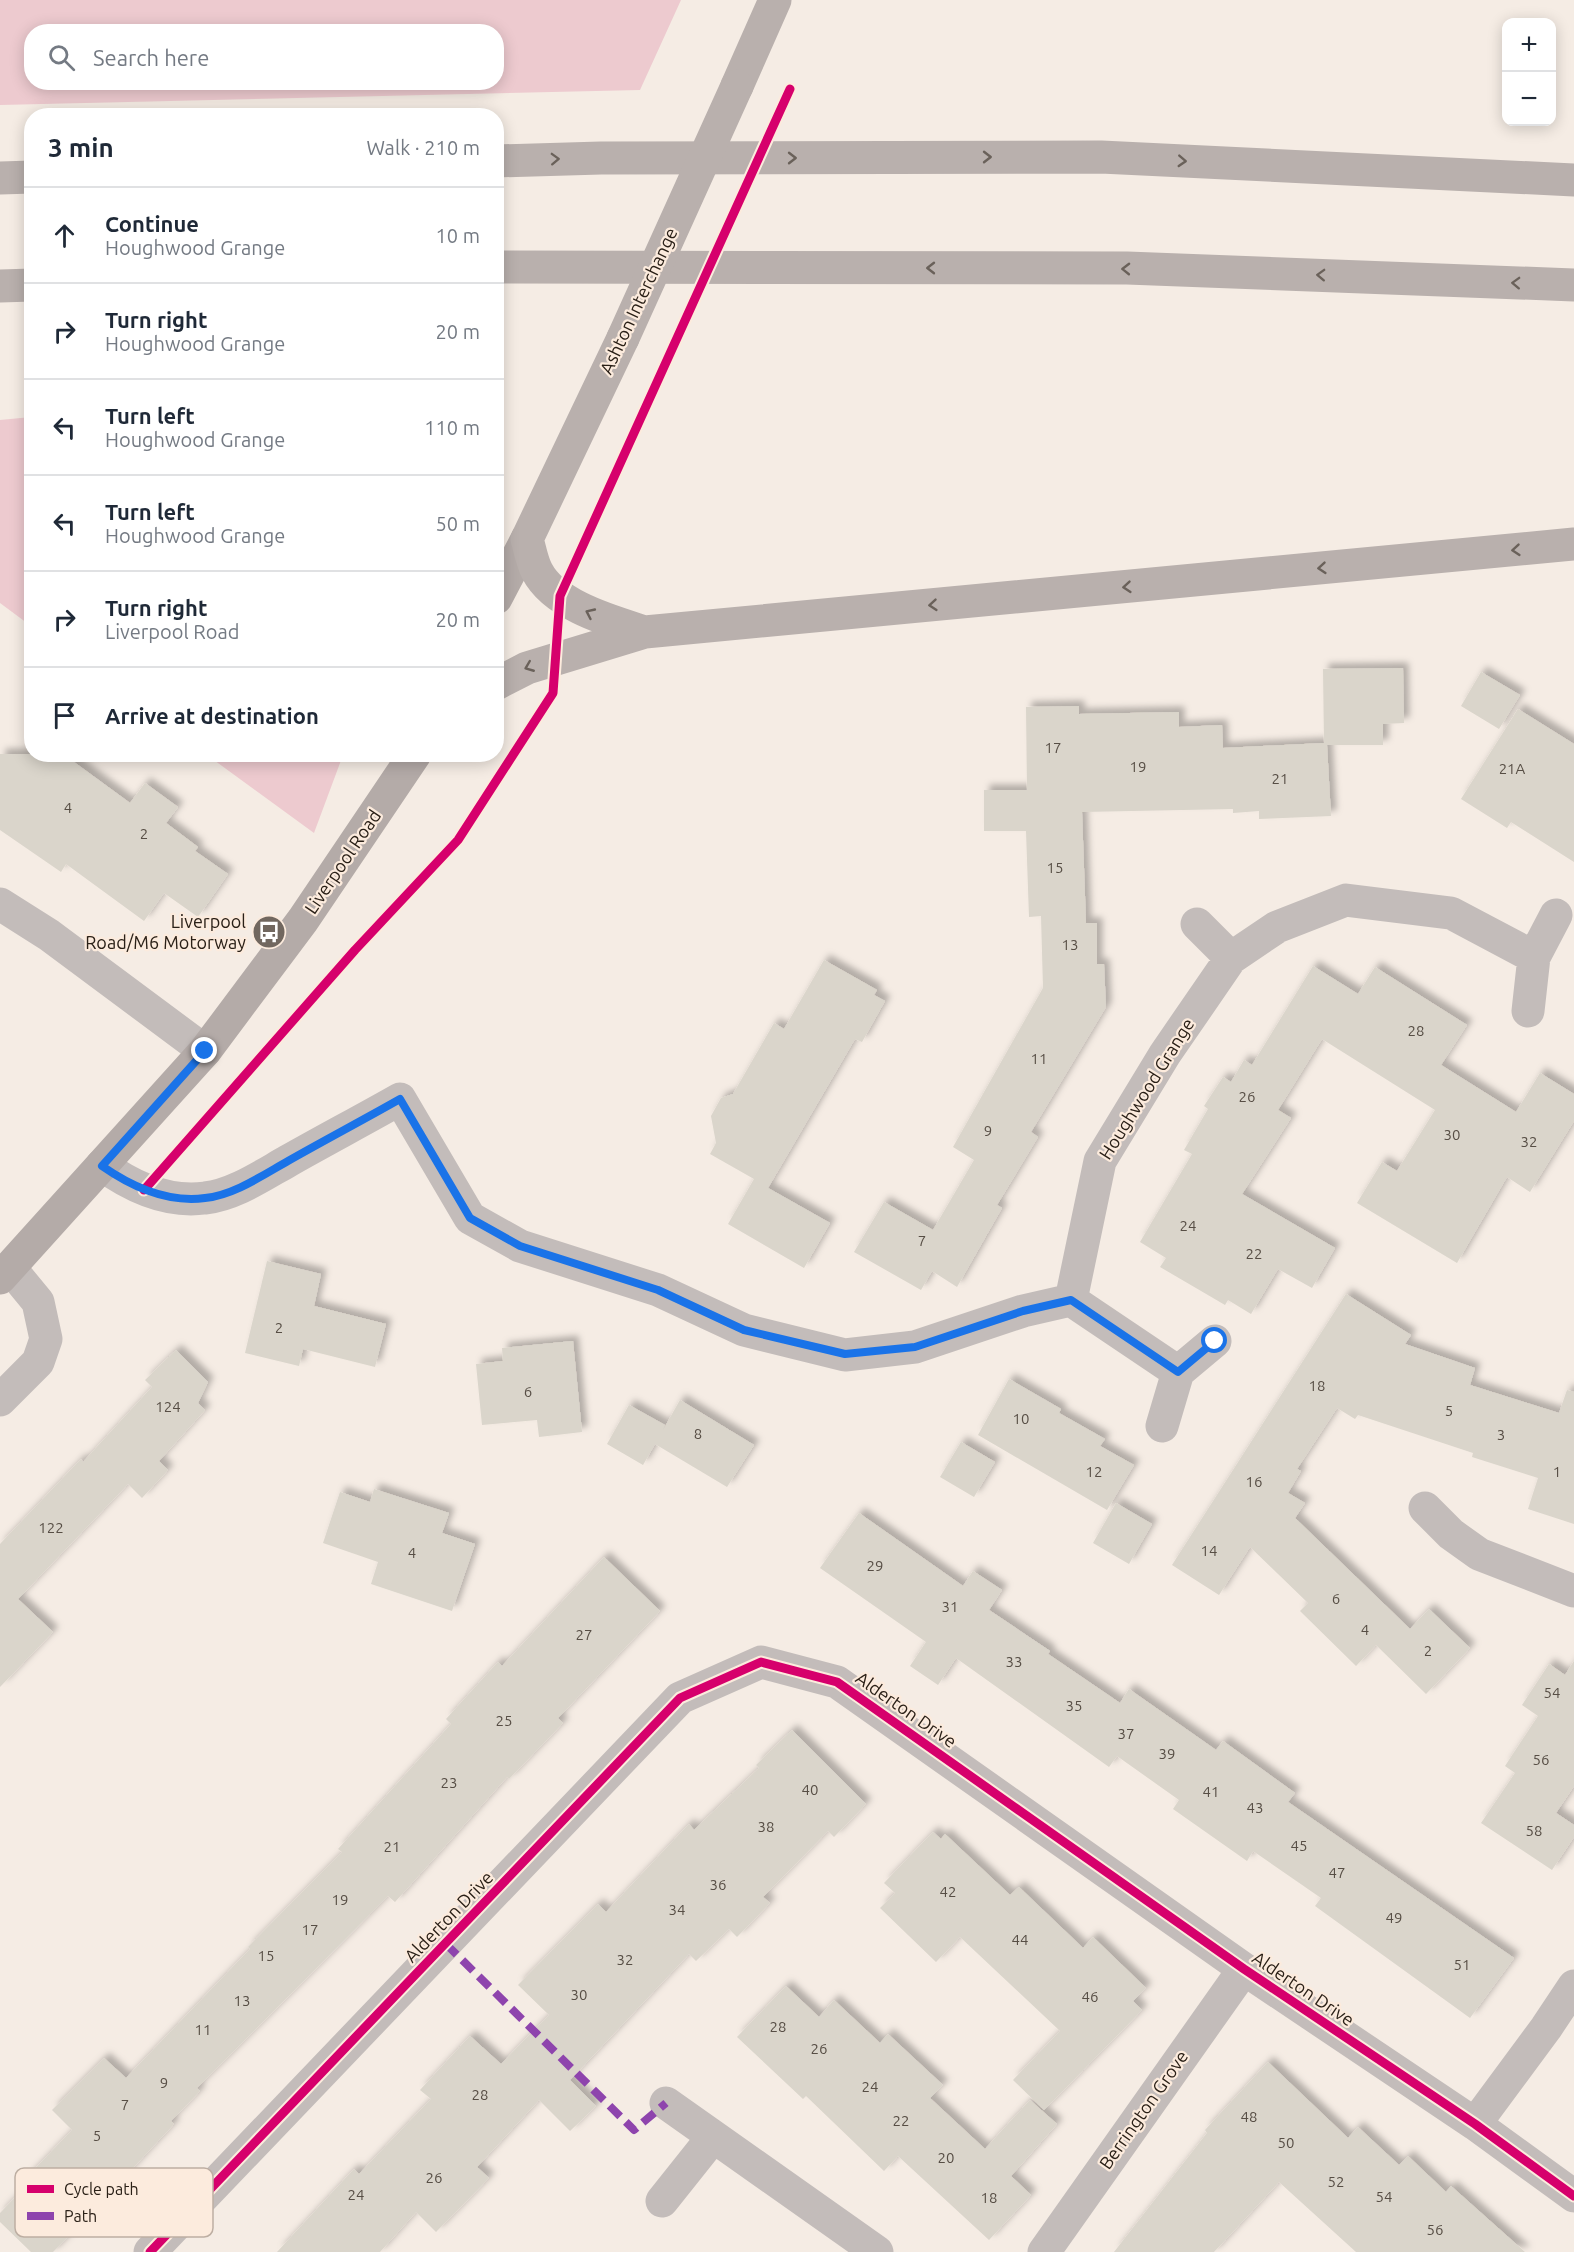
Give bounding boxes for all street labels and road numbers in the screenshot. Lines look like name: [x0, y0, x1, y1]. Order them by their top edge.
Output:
street label: Ashton Interchange: [595, 224, 681, 377]
street label: Liverpool Road: [300, 806, 384, 917]
street label: Houghwood Grange: [1095, 1014, 1198, 1163]
street label: Alderton Drive: [852, 1667, 961, 1751]
street label: Alderton Drive: [400, 1867, 497, 1966]
street label: Alderton Drive: [1249, 1947, 1358, 2030]
street label: Berrington Grove: [1095, 2046, 1191, 2172]

